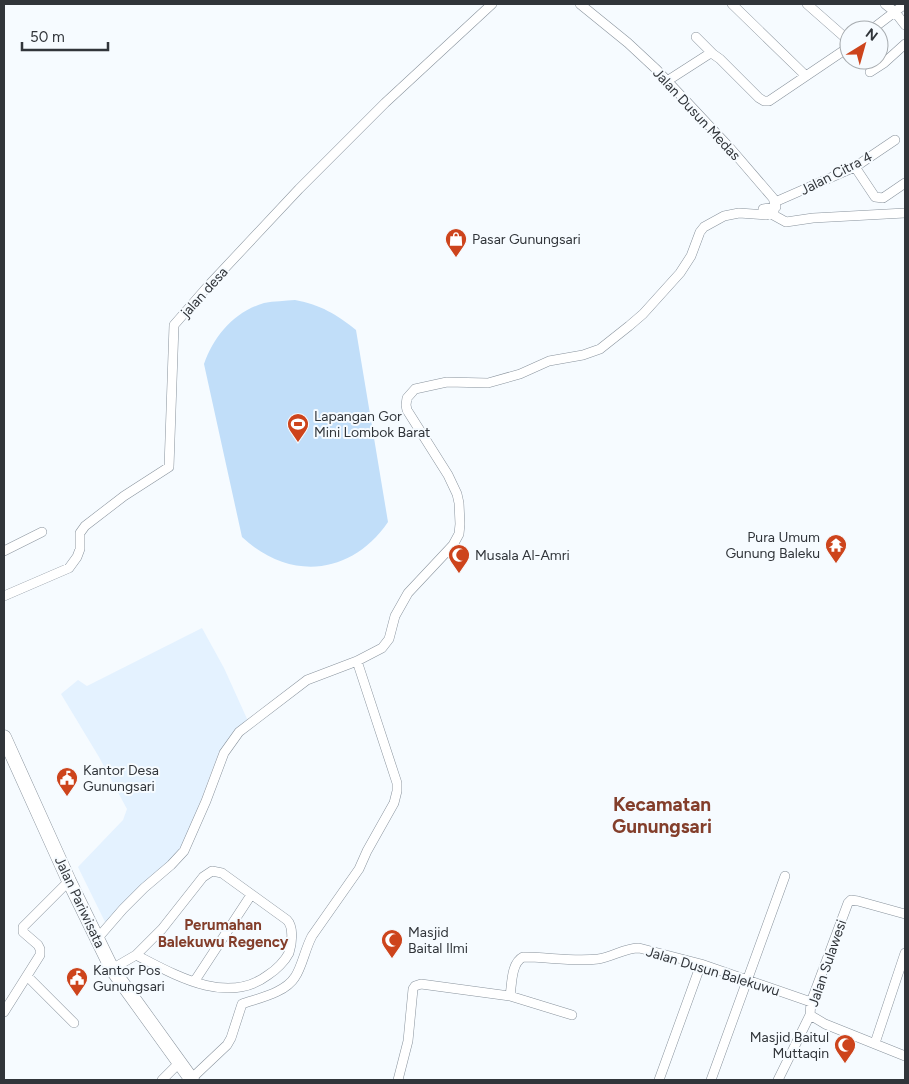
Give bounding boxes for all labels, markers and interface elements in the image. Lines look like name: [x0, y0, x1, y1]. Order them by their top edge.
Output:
scale bar: [22, 20, 109, 52]
north arrow: [839, 20, 889, 70]
text: N: [862, 25, 881, 45]
text: 50 m: [30, 28, 65, 46]
street label: Jalan Dusun Medas: [649, 65, 744, 164]
street label: Jalan Citra 4: [797, 148, 875, 199]
shop icon: Pasar Gunungsari: [444, 227, 468, 258]
place label: Pasar Gunungsari: [472, 231, 581, 248]
street label: jalan desa: [177, 264, 231, 322]
place label: Lapangan Gor Mini Lombok Barat: [314, 408, 430, 441]
sports icon: Lapangan Gor Mini Lombok Barat: [286, 412, 310, 443]
place label: Pura Umum Gunung Baleku: [725, 529, 820, 562]
temple icon: Pura Umum Gunung Baleku: [824, 533, 848, 564]
mosque icon: Musala Al-Amri: [447, 543, 471, 574]
place label: Musala Al-Amri: [475, 547, 570, 564]
place label: Kantor Desa Gunungsari: [83, 762, 159, 795]
public building icon: Kantor Desa Gunungsari: [55, 766, 79, 797]
district label: Kecamatan Gunungsari: [612, 793, 712, 838]
street label: Jalan Pariwisata: [51, 854, 108, 951]
district label: Perumahan Balekuwu Regency: [158, 916, 289, 951]
street label: Jalan Sulawesi: [805, 918, 850, 1009]
place label: Masjid Baital Ilmi: [408, 924, 468, 957]
mosque icon: Masjid Baital Ilmi: [380, 928, 404, 959]
street label: Jalan Dusun Balekuwu: [644, 943, 782, 1000]
place label: Kantor Pos Gunungsari: [93, 962, 165, 995]
public building icon: Kantor Pos Gunungsari: [65, 966, 89, 997]
place label: Masjid Baitul Muttaqin: [750, 1029, 829, 1062]
mosque icon: Masjid Baitul Muttaqin: [833, 1033, 857, 1064]

